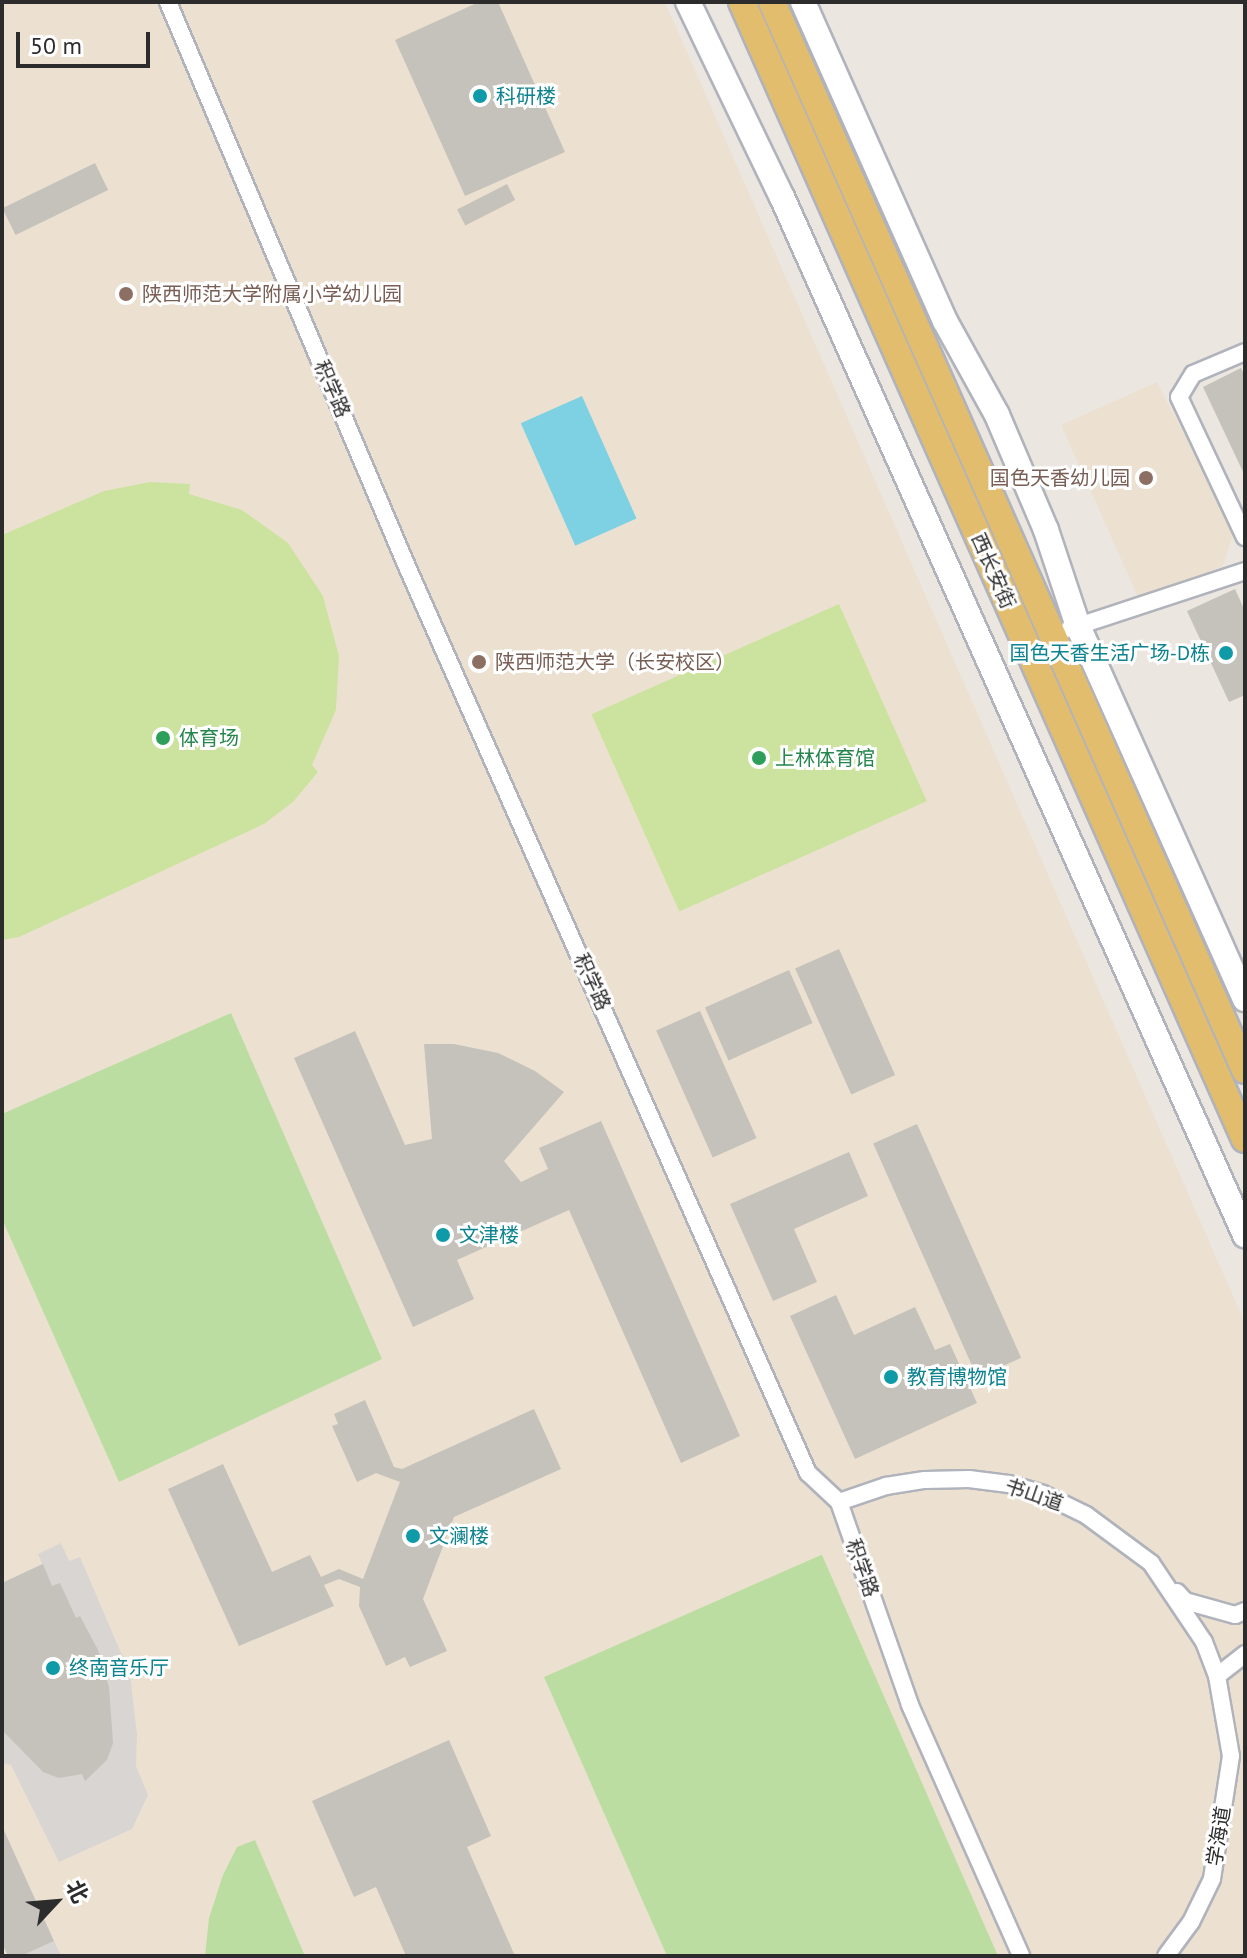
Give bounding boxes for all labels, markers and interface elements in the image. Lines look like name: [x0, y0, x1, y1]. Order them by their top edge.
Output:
scale bar: [20, 16, 154, 66]
text: 50 m: [30, 30, 82, 61]
place label: 科研楼: [496, 84, 556, 108]
marker: 科研楼: [471, 87, 489, 105]
place label: 陕西师范大学附属小学幼儿园: [142, 282, 402, 306]
marker: 陕西师范大学附属小学幼儿园: [117, 285, 135, 303]
street label: 积学路: [309, 357, 355, 421]
place label: 国色天香幼儿园: [990, 466, 1130, 490]
marker: 国色天香幼儿园: [1137, 469, 1155, 487]
street label: 西长安街: [966, 530, 1020, 612]
place label: 国色天香生活广场-D栋: [1010, 641, 1210, 665]
marker: 国色天香生活广场-D栋: [1217, 644, 1235, 662]
place label: 陕西师范大学（长安校区）: [495, 650, 735, 674]
marker: 陕西师范大学（长安校区）: [470, 653, 488, 671]
place label: 体育场: [179, 726, 239, 750]
marker: 体育场: [154, 729, 172, 747]
place label: 上林体育馆: [775, 746, 875, 770]
marker: 上林体育馆: [750, 749, 768, 767]
street label: 积学路: [569, 950, 615, 1014]
place label: 文津楼: [459, 1223, 519, 1247]
marker: 文津楼: [434, 1226, 452, 1244]
place label: 教育博物馆: [907, 1365, 1007, 1389]
marker: 教育博物馆: [882, 1368, 900, 1386]
street label: 书山道: [1002, 1474, 1066, 1516]
place label: 文澜楼: [429, 1524, 489, 1548]
marker: 文澜楼: [404, 1527, 422, 1545]
street label: 积学路: [841, 1536, 883, 1600]
place label: 终南音乐厅: [69, 1656, 169, 1680]
marker: 终南音乐厅: [44, 1659, 62, 1677]
street label: 学海道: [1202, 1804, 1236, 1868]
north arrow: [16, 1862, 96, 1942]
text: 北: [60, 1875, 95, 1908]

